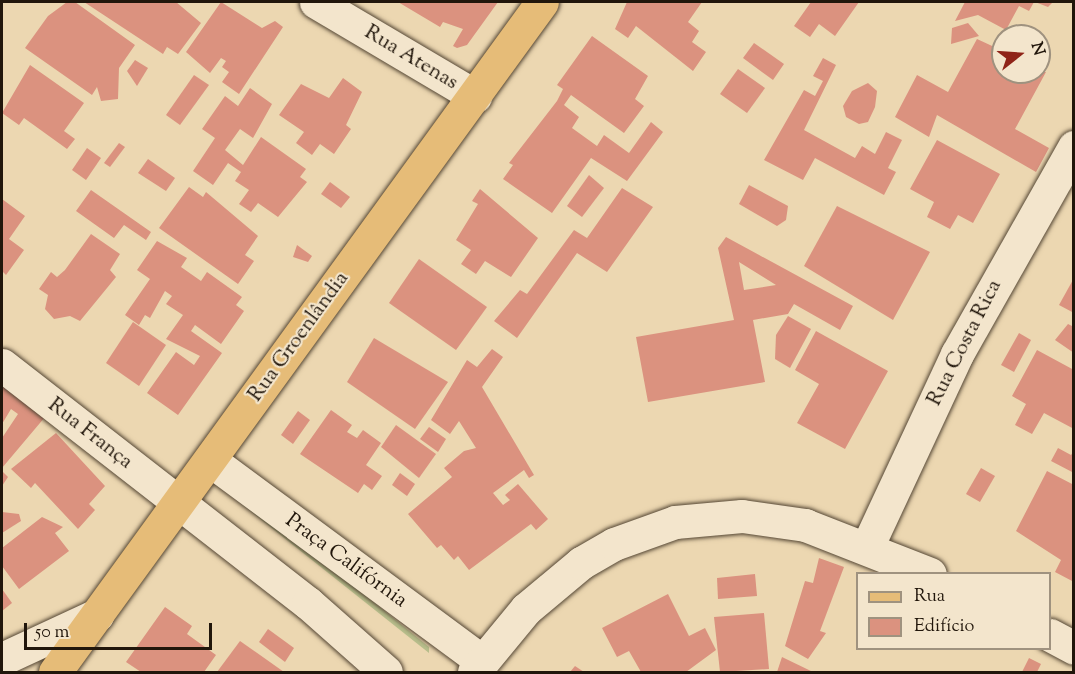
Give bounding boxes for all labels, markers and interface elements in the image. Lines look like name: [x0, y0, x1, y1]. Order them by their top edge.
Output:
street label: Rua Atenas: [360, 20, 462, 96]
north arrow: [991, 24, 1051, 84]
text: N: [1024, 40, 1050, 59]
street label: Rua Groenlândia: [243, 267, 355, 407]
street label: Rua Costa Rica: [922, 276, 1008, 410]
street label: Rua França: [42, 393, 138, 475]
street label: Praça Califórnia: [280, 508, 412, 614]
legend: [856, 572, 1051, 650]
text: Rua: [914, 584, 945, 610]
scale bar: [27, 611, 214, 649]
text: Edifício: [914, 614, 974, 640]
text: 50 m: [35, 620, 69, 646]

